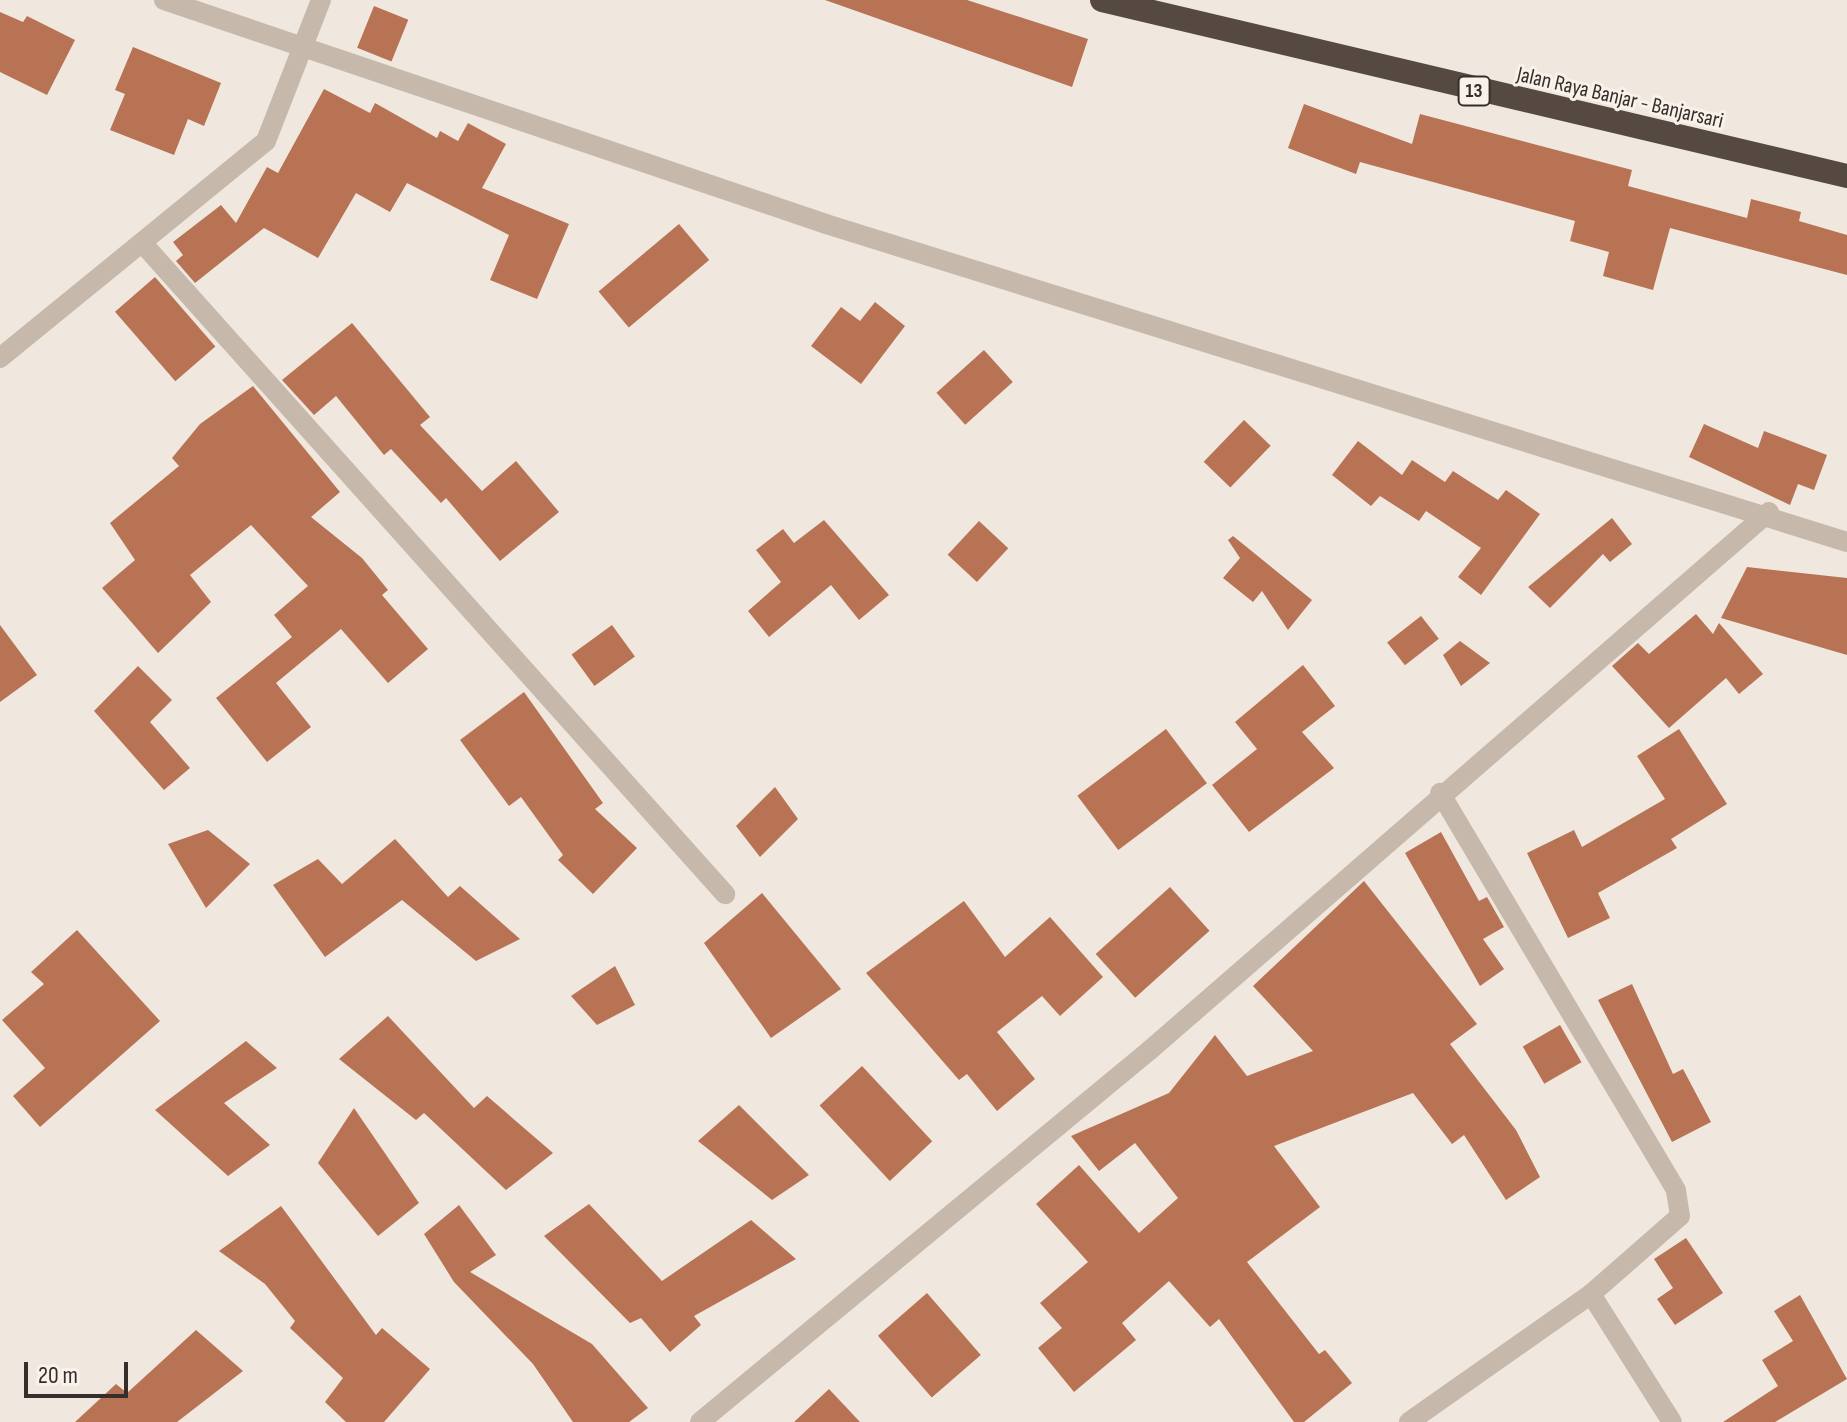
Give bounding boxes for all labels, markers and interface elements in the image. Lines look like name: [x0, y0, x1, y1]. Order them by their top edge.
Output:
street label: Jalan Raya Banjar - Banjarsari: [1514, 61, 1726, 135]
road number: 13: [1456, 75, 1492, 107]
scale bar: [28, 1346, 132, 1396]
text: 20 m: [38, 1361, 78, 1390]

